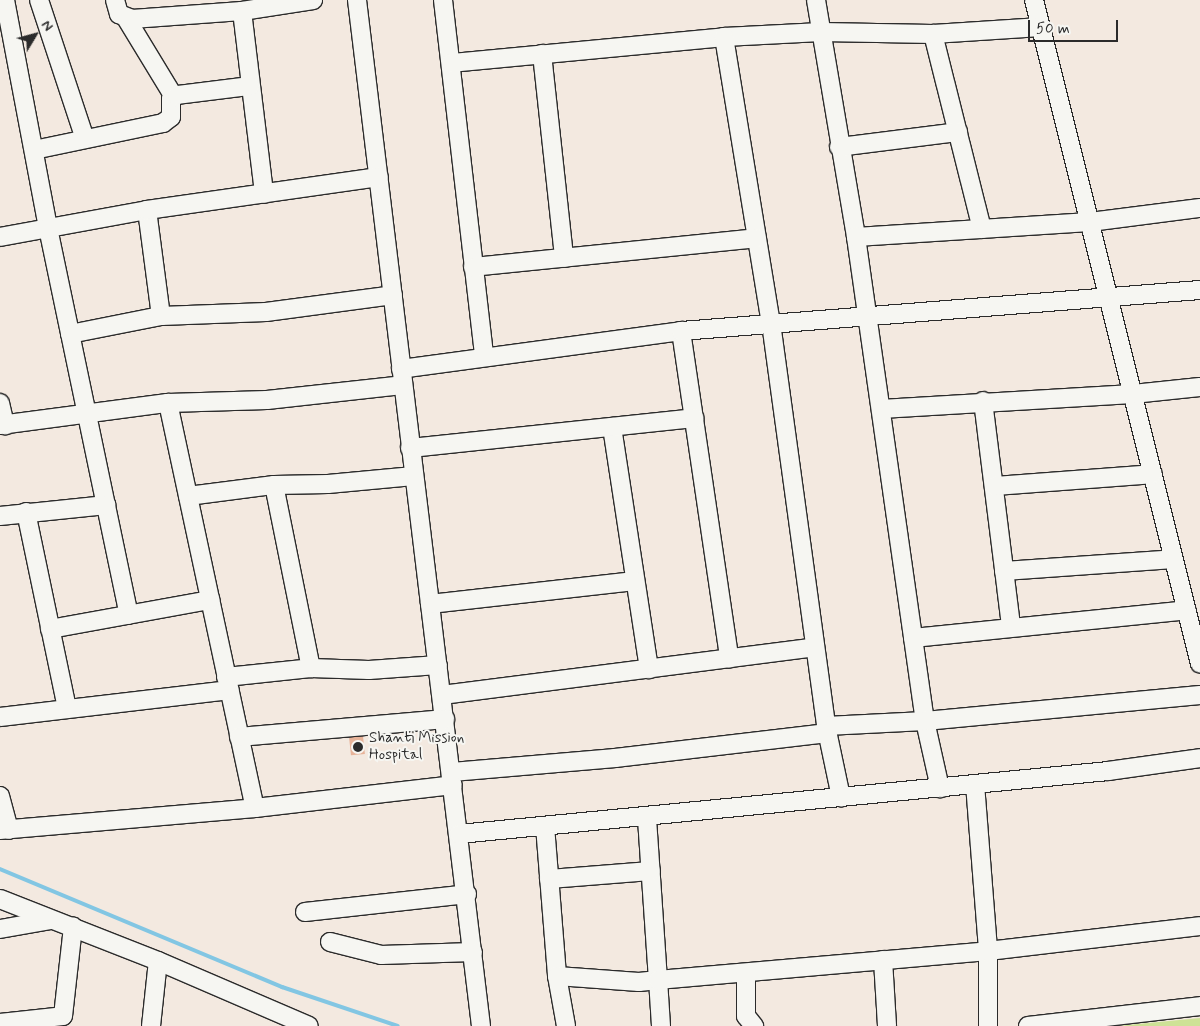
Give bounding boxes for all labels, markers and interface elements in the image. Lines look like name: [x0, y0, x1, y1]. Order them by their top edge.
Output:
north arrow: [10, 10, 60, 60]
scale bar: [1030, 10, 1120, 42]
text: N: [37, 17, 57, 35]
text: 50 m: [1036, 19, 1070, 39]
place label: Shanti Mission Hospital: [369, 729, 464, 764]
marker: Shanti Mission Hospital: [351, 740, 365, 754]

